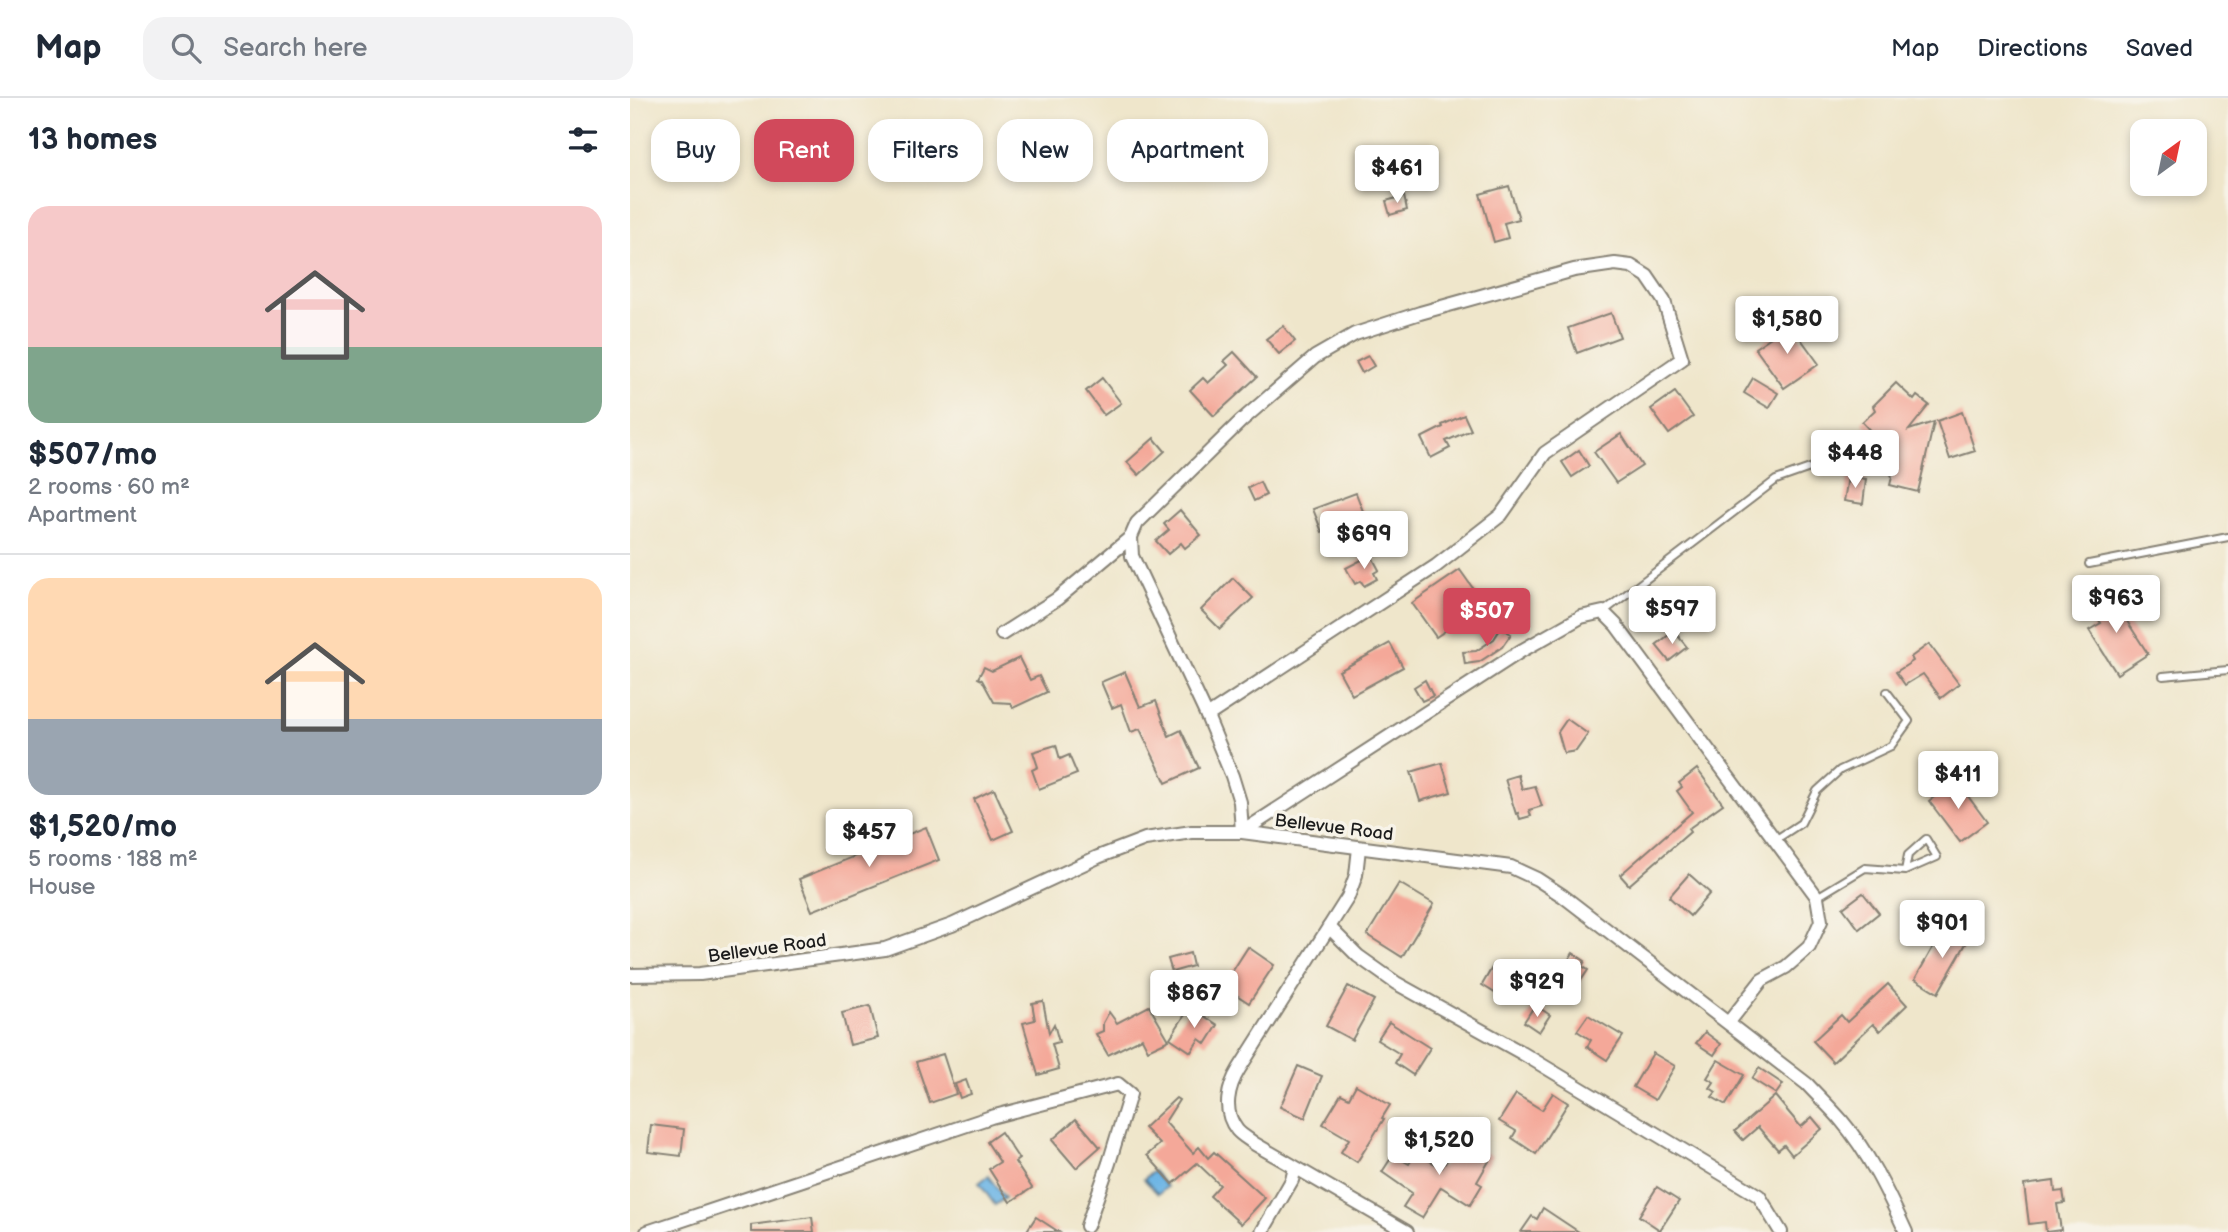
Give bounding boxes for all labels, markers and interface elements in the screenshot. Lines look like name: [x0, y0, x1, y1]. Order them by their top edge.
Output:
search box: [143, 17, 633, 80]
text: Map: [35, 28, 101, 68]
icon: search: [167, 29, 205, 67]
text: Search here: [223, 33, 367, 64]
text: Map: [1891, 34, 1939, 63]
text: Directions: [1977, 34, 2088, 63]
text: Saved: [2126, 34, 2193, 63]
chip: Buy: [651, 119, 740, 182]
chip: Rent: [754, 119, 854, 182]
chip: Filters: [868, 119, 983, 182]
chip: New: [997, 119, 1093, 182]
chip: Apartment: [1107, 119, 1268, 182]
north arrow: [2130, 119, 2207, 196]
map controls: [2130, 119, 2207, 196]
icon: filters: [564, 121, 602, 159]
text: 13 homes: [28, 122, 157, 158]
pin: $461: [1356, 146, 1438, 205]
text: $461: [1371, 154, 1423, 182]
icon: home: [252, 252, 378, 378]
pin: $1,580: [1730, 296, 1844, 356]
text: $1,580: [1751, 305, 1823, 333]
pin: $448: [1814, 430, 1896, 490]
text: $507/mo: [28, 437, 157, 473]
text: $448: [1827, 439, 1883, 467]
text: 2 rooms · 60 m²: [28, 473, 190, 501]
text: Apartment: [28, 501, 137, 529]
pin: $699: [1323, 512, 1405, 571]
text: $699: [1336, 520, 1392, 548]
pin: $963: [2075, 575, 2157, 635]
text: $963: [2088, 584, 2144, 612]
pin: $597: [1631, 587, 1713, 646]
pin: $507: [1446, 588, 1528, 648]
text: $597: [1645, 595, 1699, 623]
text: $507: [1459, 597, 1515, 625]
icon: home: [252, 624, 378, 750]
pin: $411: [1917, 752, 1999, 811]
text: $411: [1934, 760, 1982, 788]
text: $1,520/mo: [28, 809, 177, 845]
pin: $457: [828, 810, 910, 869]
street label: Bellevue Road: [1273, 810, 1394, 845]
text: $457: [842, 818, 896, 846]
text: 5 rooms · 188 m²: [28, 845, 198, 873]
text: House: [28, 873, 95, 901]
pin: $901: [1901, 900, 1983, 960]
text: $901: [1916, 909, 1968, 937]
street label: Bellevue Road: [707, 930, 828, 967]
pin: $929: [1496, 960, 1578, 1019]
text: $929: [1509, 968, 1565, 996]
pin: $867: [1153, 970, 1235, 1030]
text: $867: [1166, 979, 1222, 1007]
pin: $1,520: [1382, 1118, 1496, 1177]
text: $1,520: [1404, 1126, 1474, 1154]

